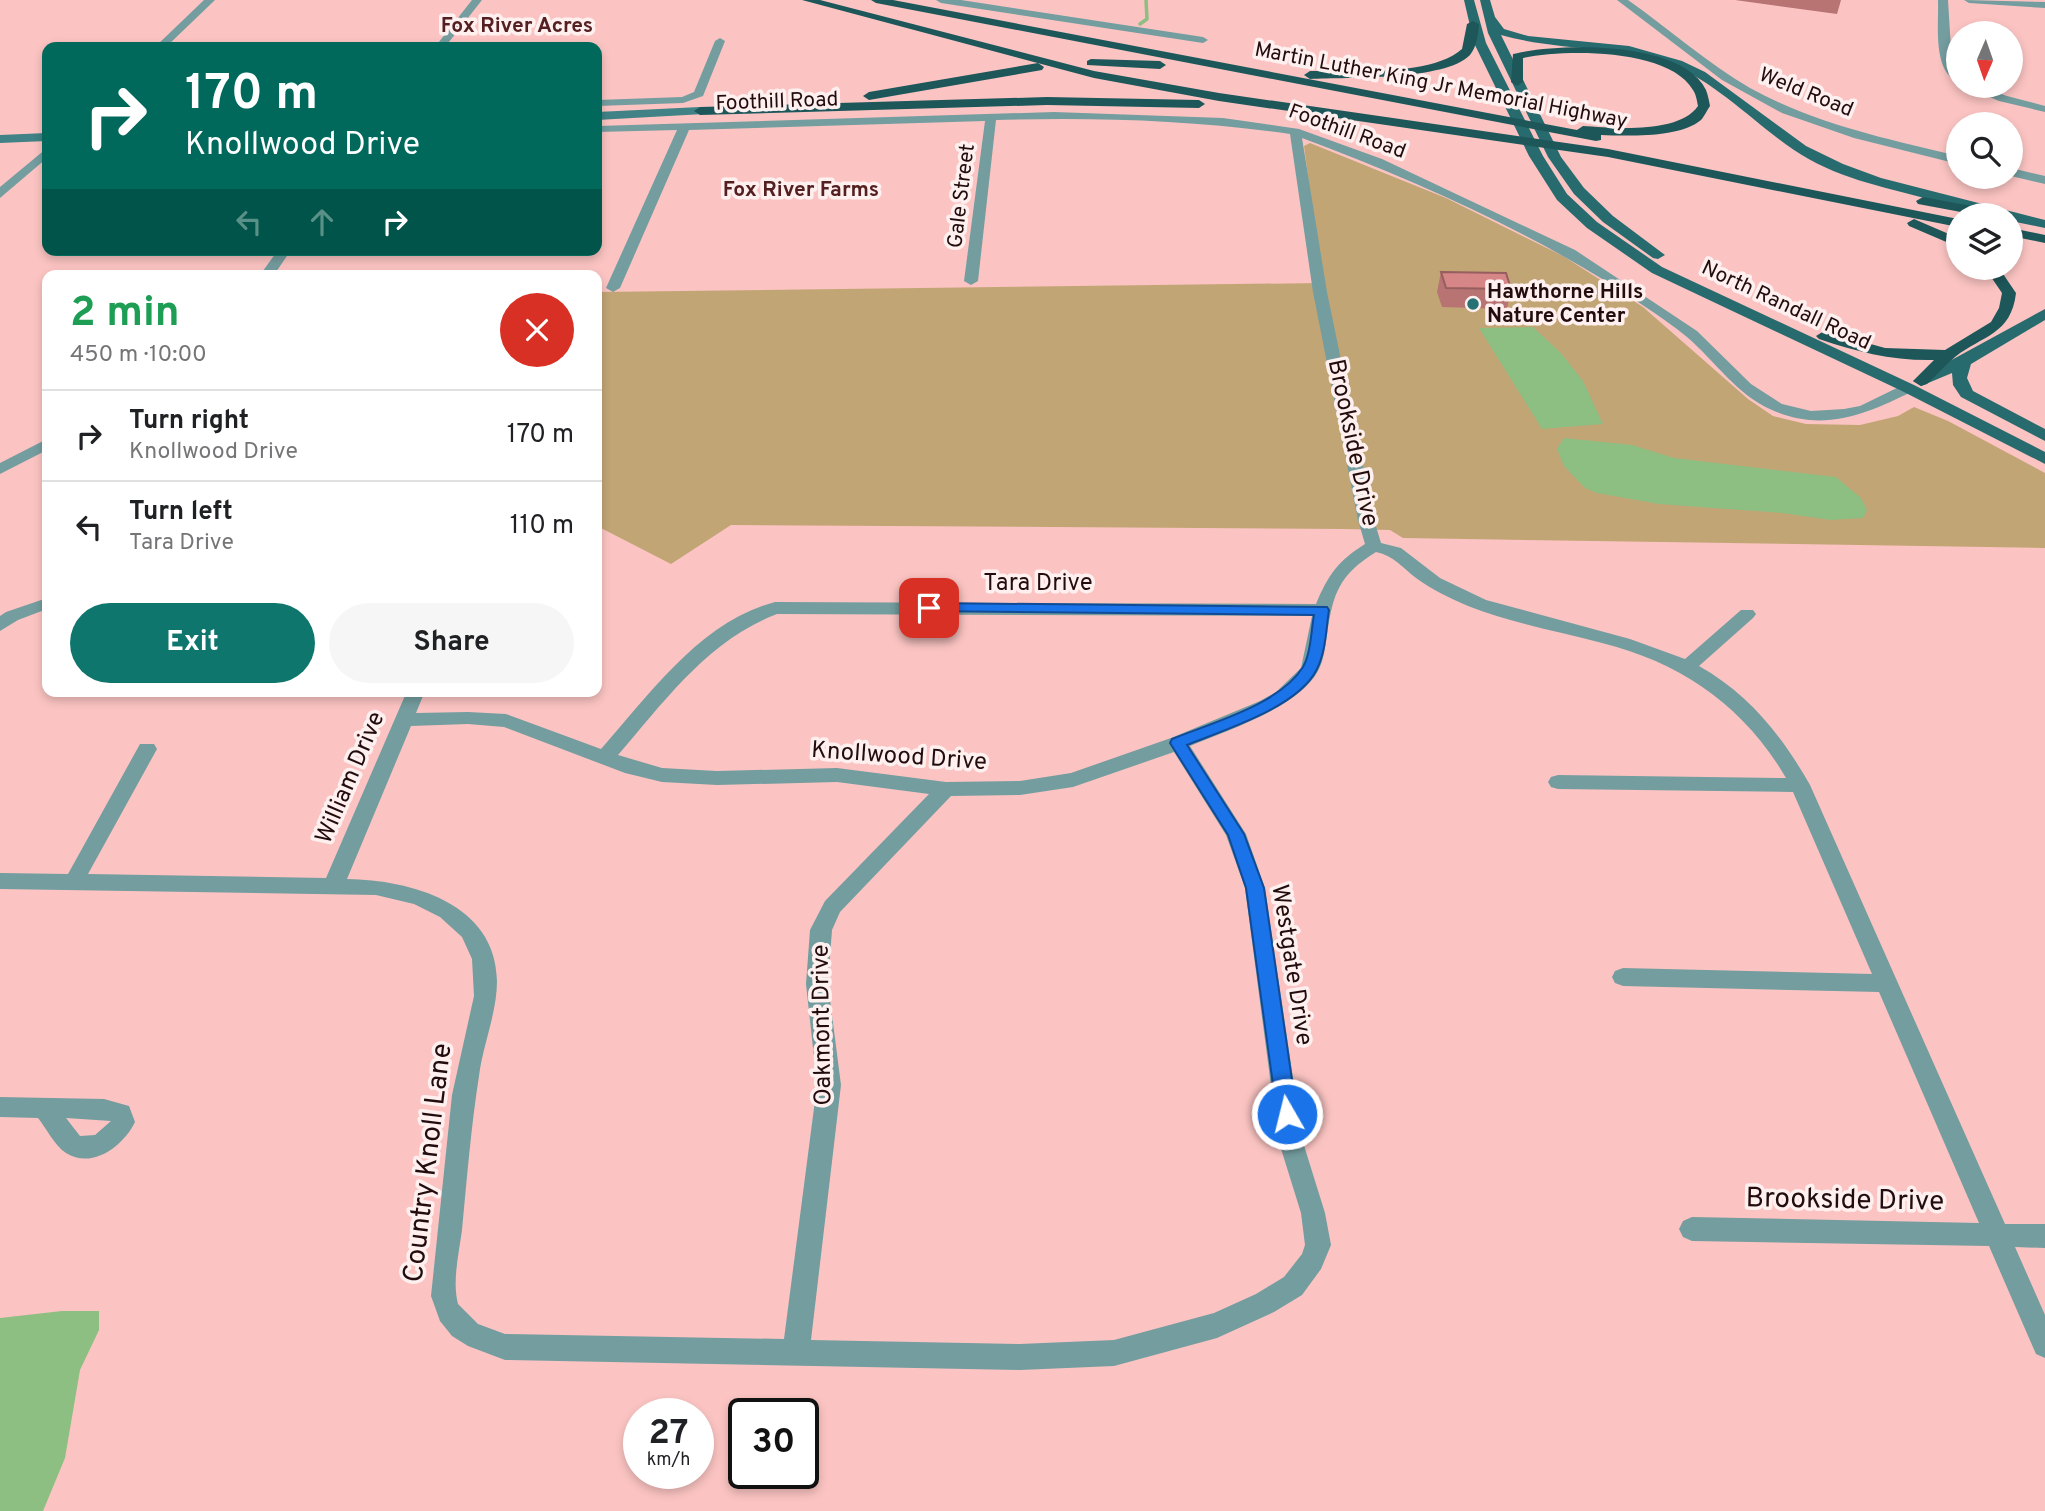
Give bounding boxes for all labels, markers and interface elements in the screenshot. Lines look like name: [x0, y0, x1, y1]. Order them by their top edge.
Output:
district label: Fox River Acres: [441, 13, 593, 40]
north arrow: [1946, 21, 2023, 98]
map controls: [1946, 21, 2023, 280]
street label: Martin Luther King Jr Memorial Highway: [1252, 37, 1630, 135]
street label: Weld Road: [1755, 62, 1857, 124]
text: 170 m: [185, 65, 318, 127]
icon: right: [70, 70, 161, 161]
street label: Foothill Road: [715, 86, 839, 118]
street label: Foothill Road: [1285, 98, 1409, 166]
button: search: [1946, 112, 2023, 189]
text: Knollwood Drive: [185, 126, 420, 166]
street label: Gale Street: [942, 142, 982, 250]
district label: Fox River Farms: [723, 177, 879, 204]
icon: left: [230, 203, 268, 241]
icon: ahead: [303, 203, 341, 241]
icon: right: [376, 203, 414, 241]
button: layers: [1946, 203, 2023, 280]
street label: North Randall Road: [1697, 255, 1875, 357]
place label: Hawthorne Hills Nature Center: [1487, 279, 1643, 330]
text: 2 min: [70, 288, 180, 341]
button: close: [500, 293, 574, 367]
marker: Hawthorne Hills Nature Center: [1465, 296, 1481, 312]
text: 450 m · 10:00: [70, 341, 207, 370]
street label: Brookside Drive: [1320, 357, 1384, 529]
text: Turn right: [129, 405, 249, 438]
icon: right: [70, 417, 108, 455]
text: 170 m: [507, 419, 574, 452]
text: Knollwood Drive: [129, 438, 298, 467]
text: Turn left: [129, 496, 233, 529]
icon: left: [70, 508, 108, 546]
text: 110 m: [510, 510, 574, 543]
text: Tara Drive: [129, 529, 234, 558]
street label: Tara Drive: [983, 569, 1093, 599]
pin: [899, 578, 959, 638]
icon: arrive: [910, 589, 948, 627]
button: Exit: [70, 603, 315, 683]
button: Share: [329, 603, 574, 683]
street label: William Drive: [310, 707, 392, 849]
street label: Knollwood Drive: [810, 736, 988, 778]
street label: Westgate Drive: [1263, 882, 1319, 1048]
street label: Oakmont Drive: [807, 944, 839, 1106]
street label: Country Knoll Lane: [396, 1041, 462, 1285]
position arrow: [1250, 1077, 1324, 1151]
street label: Brookside Drive: [1745, 1181, 1945, 1221]
speed limit sign: 30: [728, 1398, 819, 1489]
text: 27: [649, 1412, 688, 1456]
text: km/h: [647, 1449, 690, 1472]

